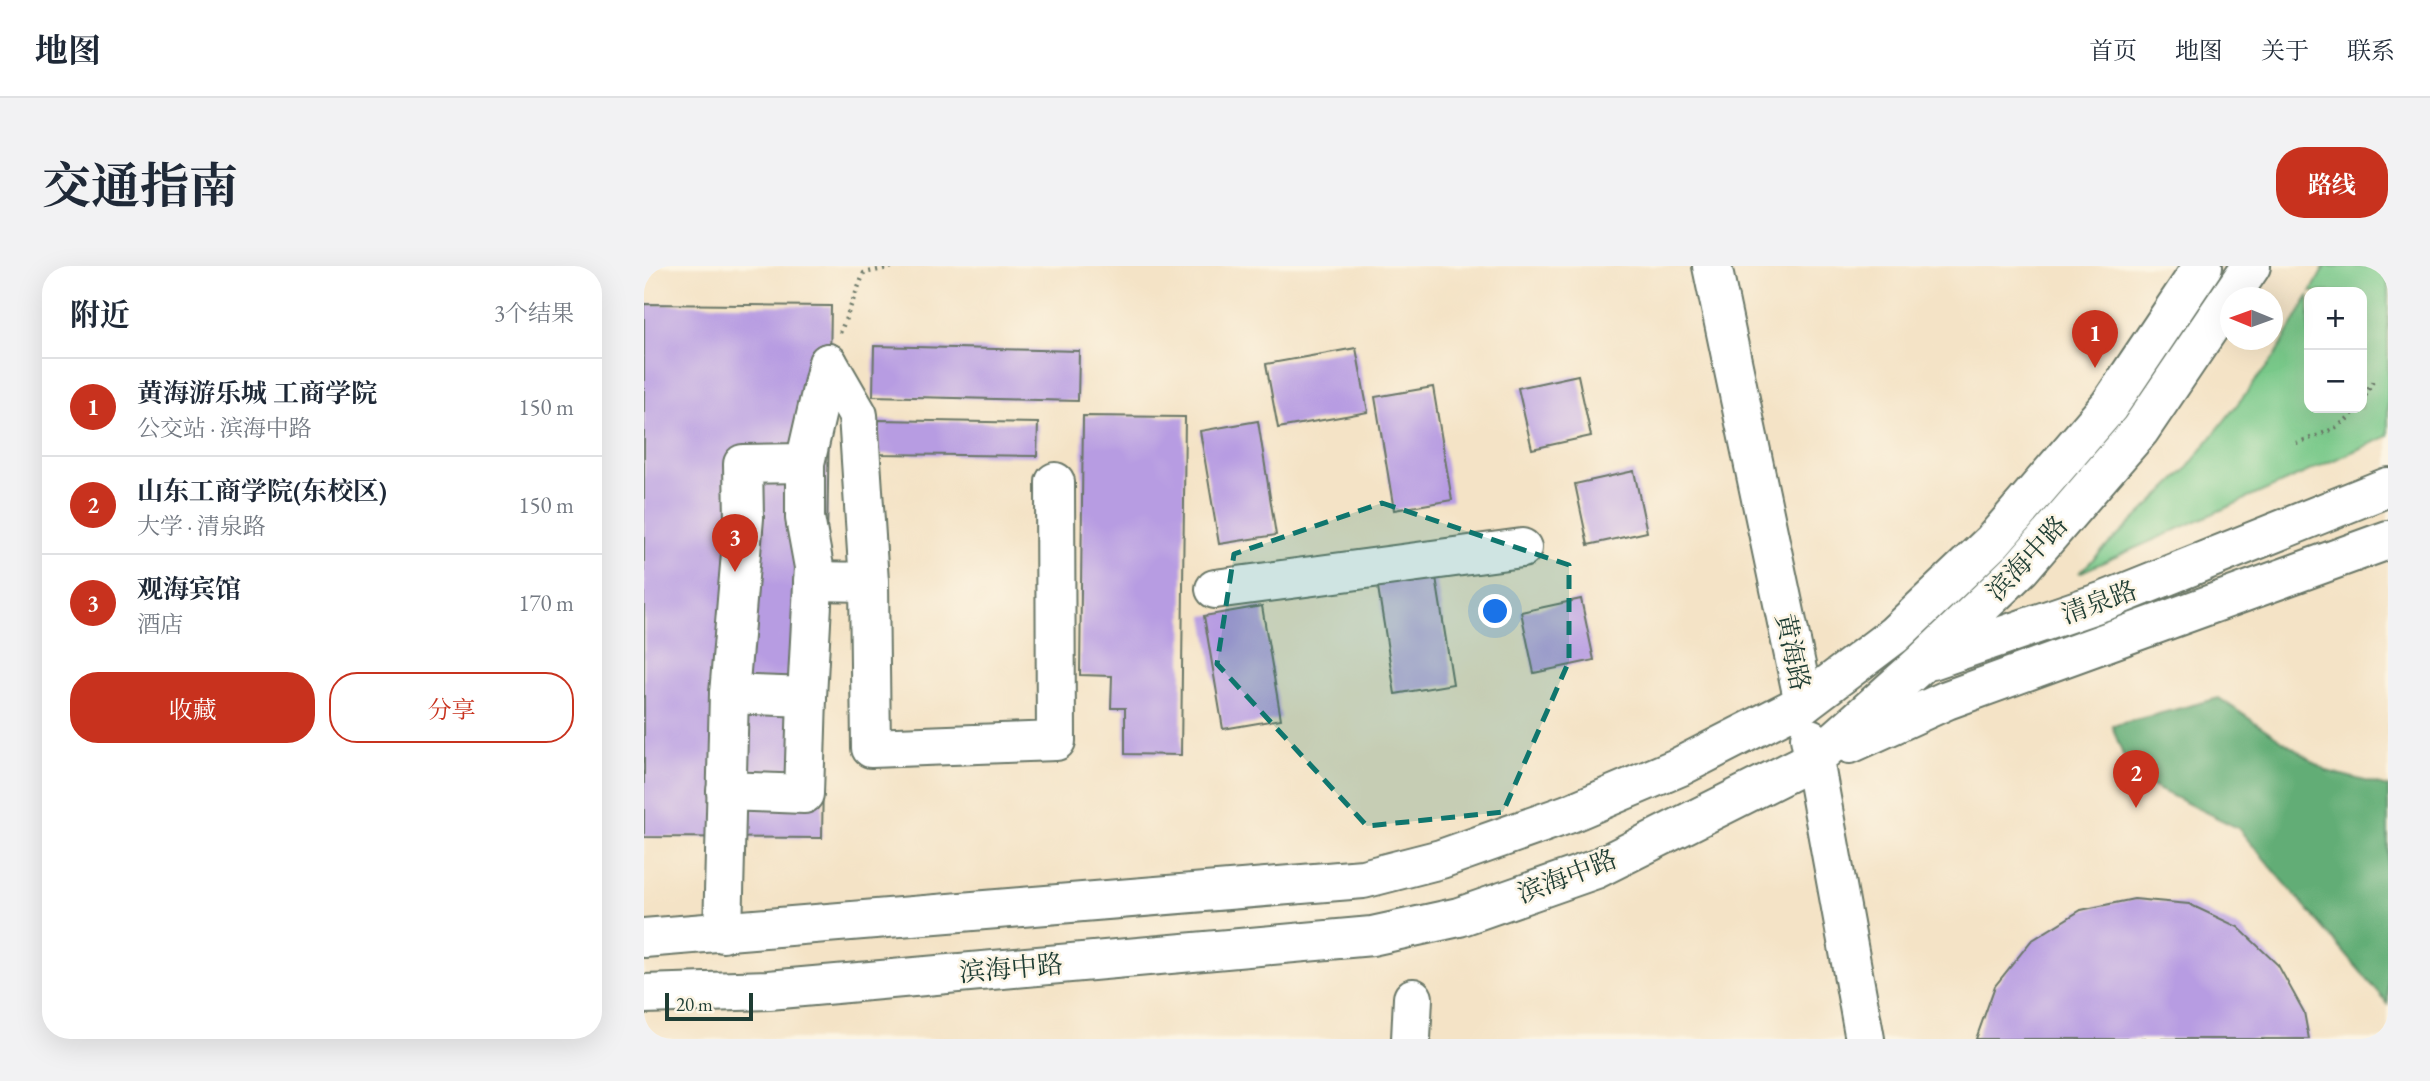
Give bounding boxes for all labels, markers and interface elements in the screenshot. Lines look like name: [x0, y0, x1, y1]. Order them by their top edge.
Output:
text: 地图: [35, 29, 101, 72]
text: 首页: [2089, 35, 2137, 66]
text: 地图: [2175, 35, 2223, 66]
text: 关于: [2261, 35, 2309, 66]
text: 联系: [2347, 35, 2395, 66]
button: 路线: [2276, 147, 2388, 218]
text: 交通指南: [42, 154, 238, 218]
north arrow: [2220, 287, 2283, 350]
map controls: [2304, 287, 2367, 413]
button: +: [2304, 287, 2367, 350]
text: 附近: [70, 295, 130, 334]
text: 3个结果: [494, 298, 574, 328]
pin: 1: [2072, 310, 2118, 368]
button: −: [2304, 350, 2367, 413]
text: 黄海游乐城 工商学院: [137, 376, 377, 410]
text: 1: [87, 392, 99, 422]
text: 150 m: [518, 392, 574, 422]
text: 公交站 · 滨海中路: [137, 413, 312, 443]
text: 山东工商学院(东校区): [137, 474, 387, 508]
text: 2: [87, 490, 99, 520]
text: 150 m: [518, 490, 574, 520]
street label: 滨海中路: [1979, 508, 2075, 608]
text: 大学 · 清泉路: [137, 511, 266, 541]
pin: 3: [712, 514, 758, 572]
text: 观海宾馆: [137, 572, 241, 606]
street label: 清泉路: [2057, 573, 2141, 631]
text: 3: [87, 588, 99, 618]
text: 170 m: [518, 588, 574, 618]
your location: [1478, 594, 1512, 628]
text: 酒店: [137, 609, 183, 639]
street label: 黄海路: [1768, 610, 1818, 694]
button: 收藏: [70, 672, 315, 743]
button: 分享: [329, 672, 574, 743]
pin: 2: [2113, 750, 2159, 808]
street label: 滨海中路: [1512, 841, 1622, 911]
street label: 滨海中路: [958, 947, 1064, 989]
scale bar: [665, 990, 752, 1022]
text: 20 m: [676, 992, 713, 1017]

